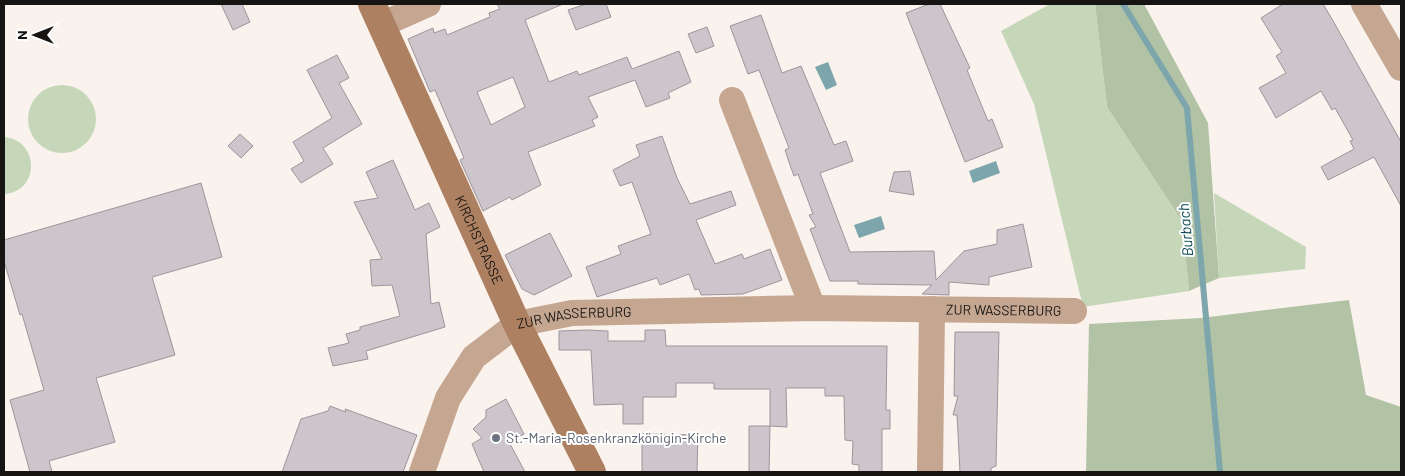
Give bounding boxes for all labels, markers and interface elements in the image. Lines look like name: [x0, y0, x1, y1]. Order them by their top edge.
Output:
north arrow: [10, 10, 60, 60]
text: N: [13, 30, 30, 40]
street label: KIRCHSTRASSE: [452, 192, 507, 287]
water label: Burbach: [1174, 203, 1196, 257]
street label: ZUR WASSERBURG: [946, 301, 1062, 319]
street label: ZUR WASSERBURG: [515, 303, 632, 332]
place label: St.-Maria-Rosenkranzkönigin-Kirche: [506, 429, 727, 446]
marker: St.-Maria-Rosenkranzkönigin-Kirche: [490, 432, 502, 444]

